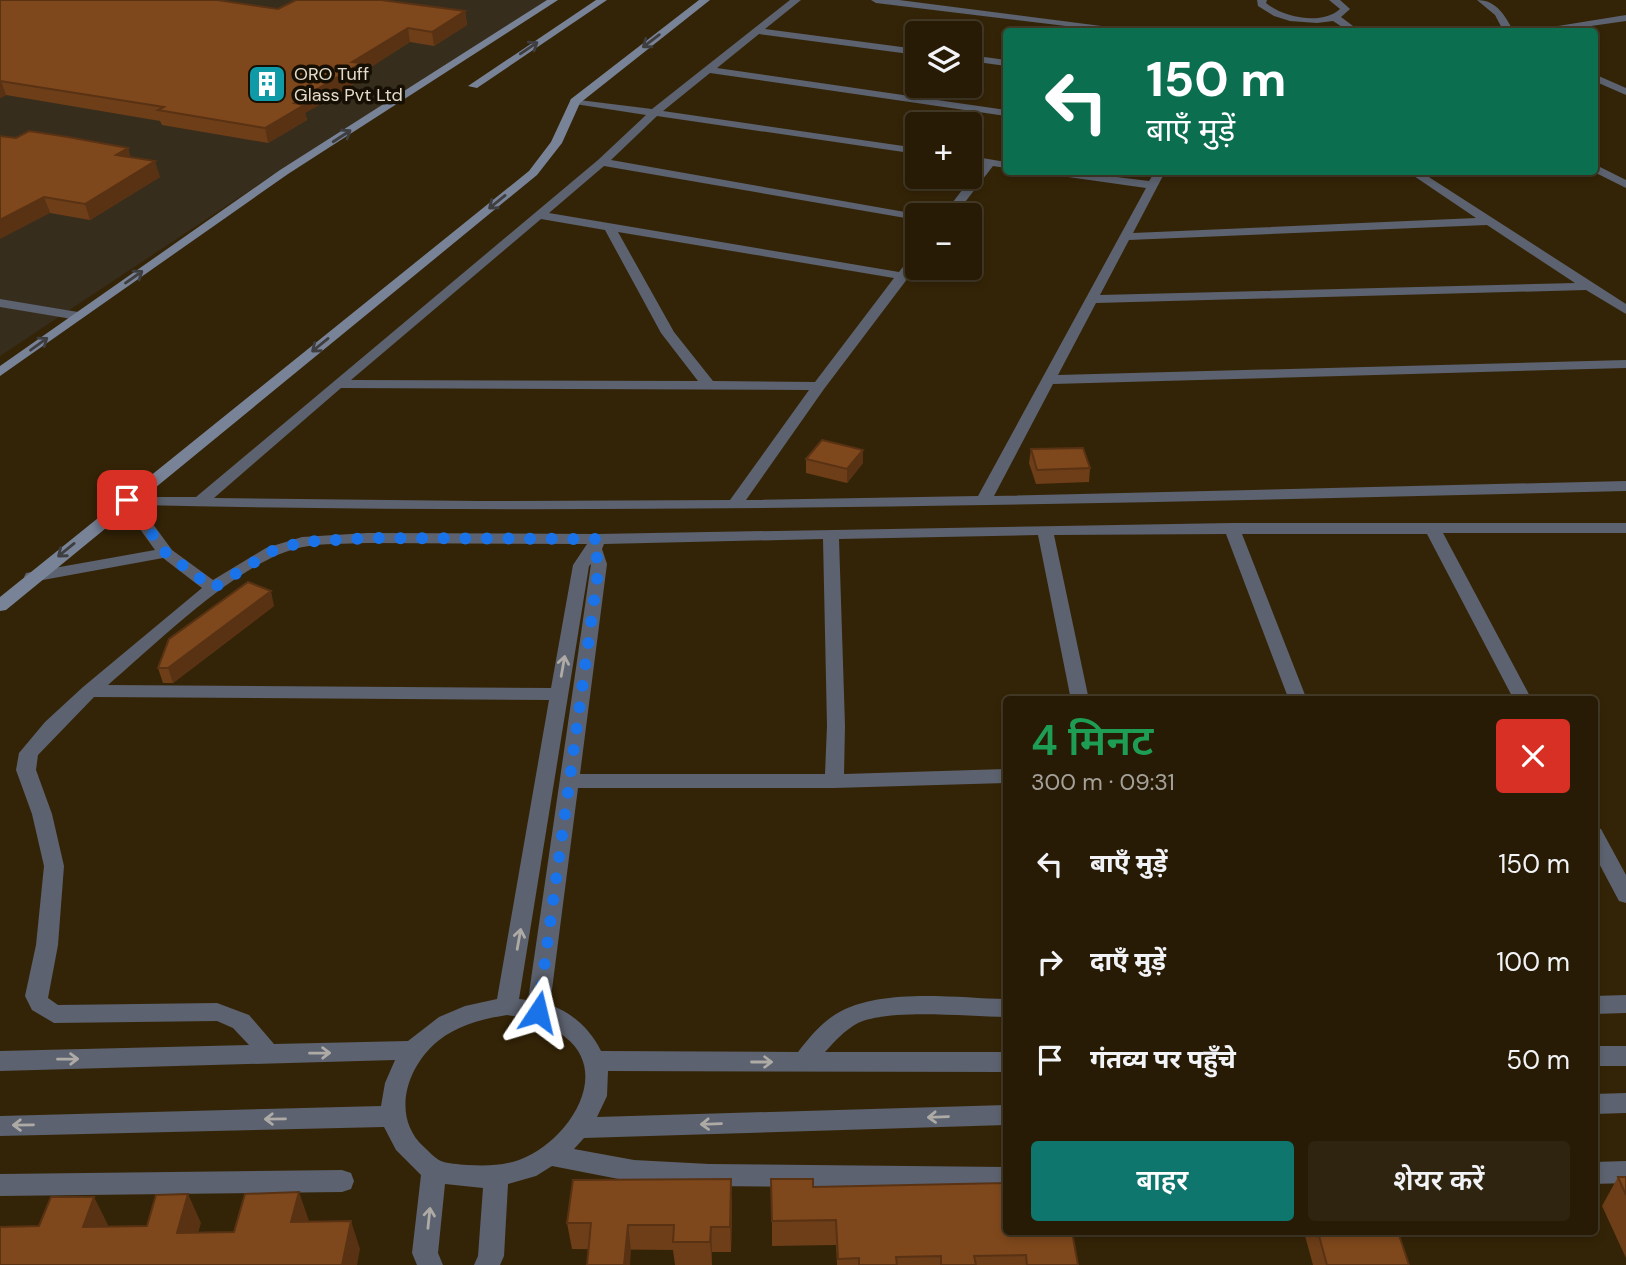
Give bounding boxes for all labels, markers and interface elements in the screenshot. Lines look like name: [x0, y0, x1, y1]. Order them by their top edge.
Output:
map controls: [905, 21, 982, 280]
button: layers: [905, 21, 982, 98]
one-way arrow: [642, 34, 661, 49]
one-way arrow: [519, 41, 538, 56]
text: 150 m: [1146, 47, 1286, 111]
icon: left: [1031, 56, 1122, 147]
place label: ORO Tuff Glass Pvt Ltd: [294, 62, 403, 107]
building icon: ORO Tuff Glass Pvt Ltd: [246, 63, 288, 105]
text: बाएँ मुड़ें: [1146, 109, 1235, 151]
button: +: [905, 112, 982, 189]
one-way arrow: [332, 128, 351, 143]
one-way arrow: [488, 195, 506, 210]
button: −: [905, 203, 982, 280]
one-way arrow: [124, 270, 143, 284]
one-way arrow: [29, 337, 48, 351]
one-way arrow: [311, 338, 329, 353]
pin: [97, 470, 157, 530]
icon: arrive: [108, 481, 146, 519]
one-way arrow: [58, 542, 76, 557]
one-way arrow: [557, 655, 570, 678]
text: 4 मिनट: [1031, 713, 1153, 768]
button: close: [1496, 719, 1570, 793]
text: 300 m · 09:31: [1031, 767, 1175, 797]
icon: left: [1031, 845, 1069, 883]
text: बाएँ मुड़ें: [1090, 846, 1167, 880]
text: 150 m: [1498, 847, 1570, 881]
one-way arrow: [512, 928, 526, 951]
icon: right: [1031, 943, 1069, 981]
text: दाएँ मुड़ें: [1090, 944, 1166, 978]
text: 100 m: [1496, 945, 1570, 979]
position arrow: [501, 975, 575, 1049]
icon: arrive: [1031, 1041, 1069, 1079]
text: गंतव्य पर पहुँचे: [1090, 1042, 1236, 1076]
text: 50 m: [1506, 1043, 1570, 1077]
one-way arrow: [308, 1046, 331, 1059]
one-way arrow: [56, 1052, 79, 1066]
one-way arrow: [750, 1055, 773, 1069]
one-way arrow: [927, 1110, 950, 1123]
one-way arrow: [264, 1112, 287, 1126]
one-way arrow: [699, 1117, 722, 1130]
one-way arrow: [12, 1119, 35, 1132]
button: बाहर: [1031, 1141, 1294, 1221]
button: शेयर करें: [1308, 1141, 1570, 1221]
one-way arrow: [423, 1207, 436, 1229]

